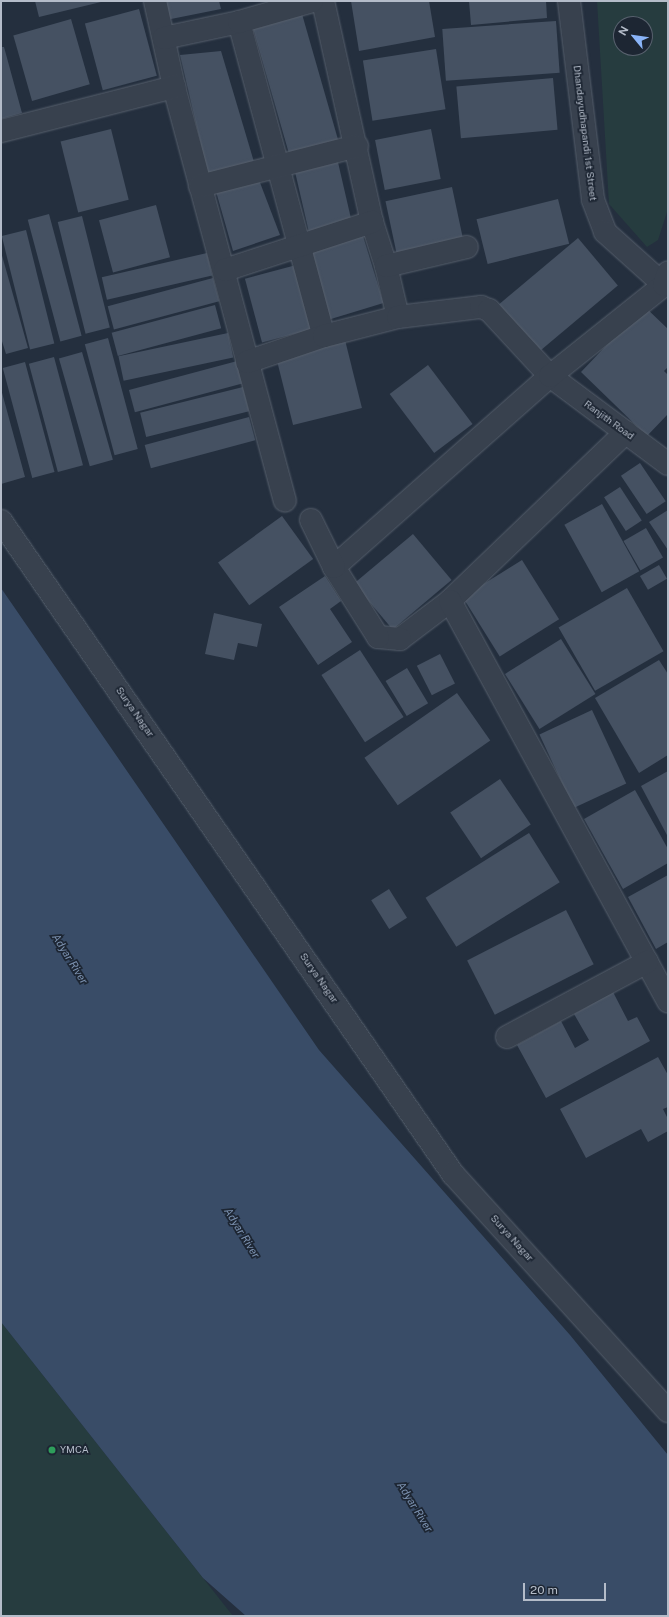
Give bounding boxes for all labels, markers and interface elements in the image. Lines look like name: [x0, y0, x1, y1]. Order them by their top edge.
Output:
north arrow: [613, 16, 653, 56]
text: N: [616, 24, 631, 37]
street label: Dhandayudhapandi 1st Street: [571, 65, 599, 201]
street label: Ranjith Road: [582, 398, 636, 442]
street label: Surya Nagar: [113, 685, 157, 739]
water label: Adyar River: [49, 931, 91, 987]
street label: Surya Nagar: [297, 951, 341, 1005]
water label: Adyar River: [221, 1205, 263, 1261]
street label: Surya Nagar: [488, 1212, 536, 1264]
place label: YMCA: [60, 1444, 89, 1456]
marker: YMCA: [47, 1445, 57, 1455]
water label: Adyar River: [394, 1479, 436, 1535]
scale bar: [525, 1575, 608, 1601]
text: 20 m: [530, 1583, 558, 1597]

